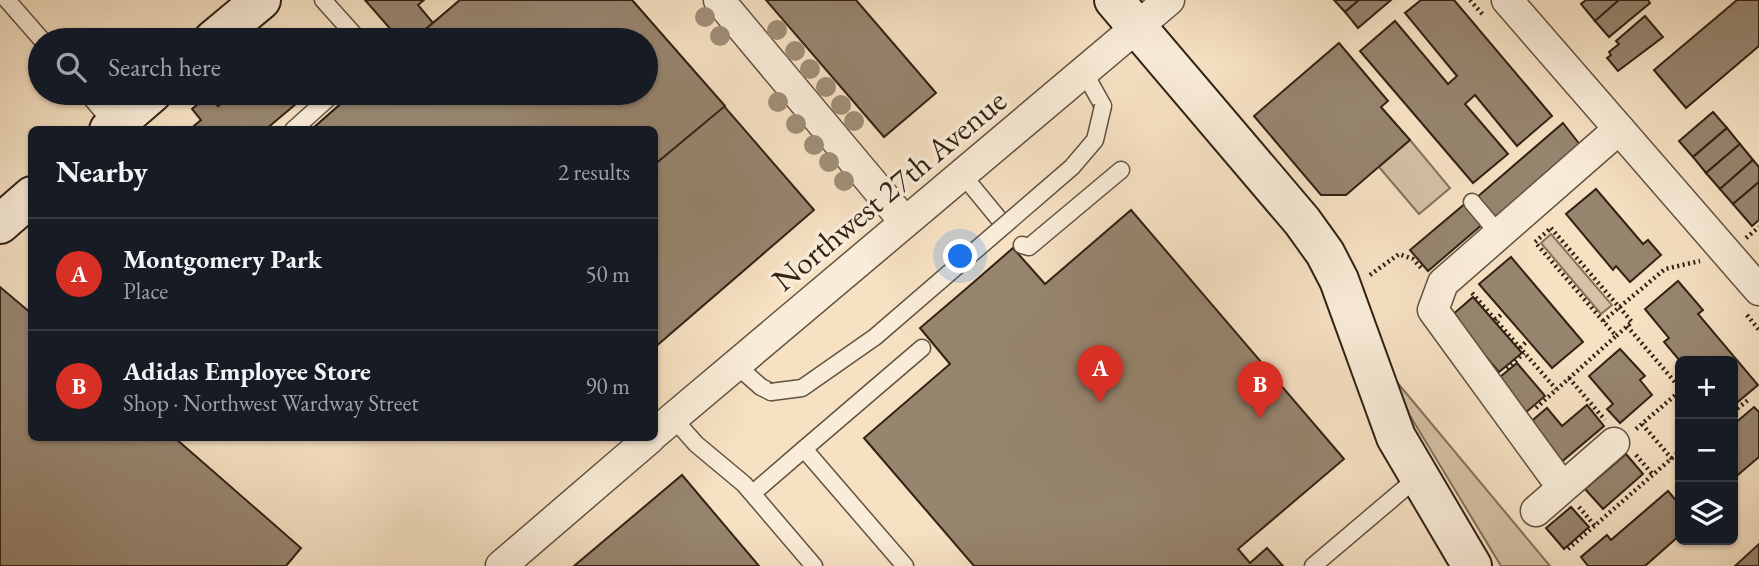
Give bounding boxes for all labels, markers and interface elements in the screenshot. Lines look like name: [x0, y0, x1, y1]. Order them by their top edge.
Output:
search box: [28, 28, 658, 105]
icon: search: [52, 48, 90, 86]
text: Search here: [108, 50, 221, 84]
street label: Northwest 27th Avenue: [763, 80, 1015, 300]
text: Nearby: [56, 152, 148, 191]
text: 2 results: [558, 157, 630, 187]
your location: [943, 239, 977, 273]
text: Montgomery Park: [123, 242, 322, 276]
text: A: [71, 259, 87, 289]
text: 50 m: [585, 259, 630, 289]
text: Place: [123, 276, 168, 306]
pin: A: [1077, 345, 1123, 403]
text: Adidas Employee Store: [123, 354, 371, 388]
map controls: [1675, 356, 1738, 545]
button: +: [1675, 356, 1738, 419]
pin: B: [1237, 361, 1283, 419]
text: B: [72, 371, 86, 401]
text: 90 m: [585, 371, 630, 401]
text: Shop · Northwest Wardway Street: [123, 388, 419, 418]
button: −: [1675, 419, 1738, 482]
button: layers: [1675, 482, 1738, 545]

